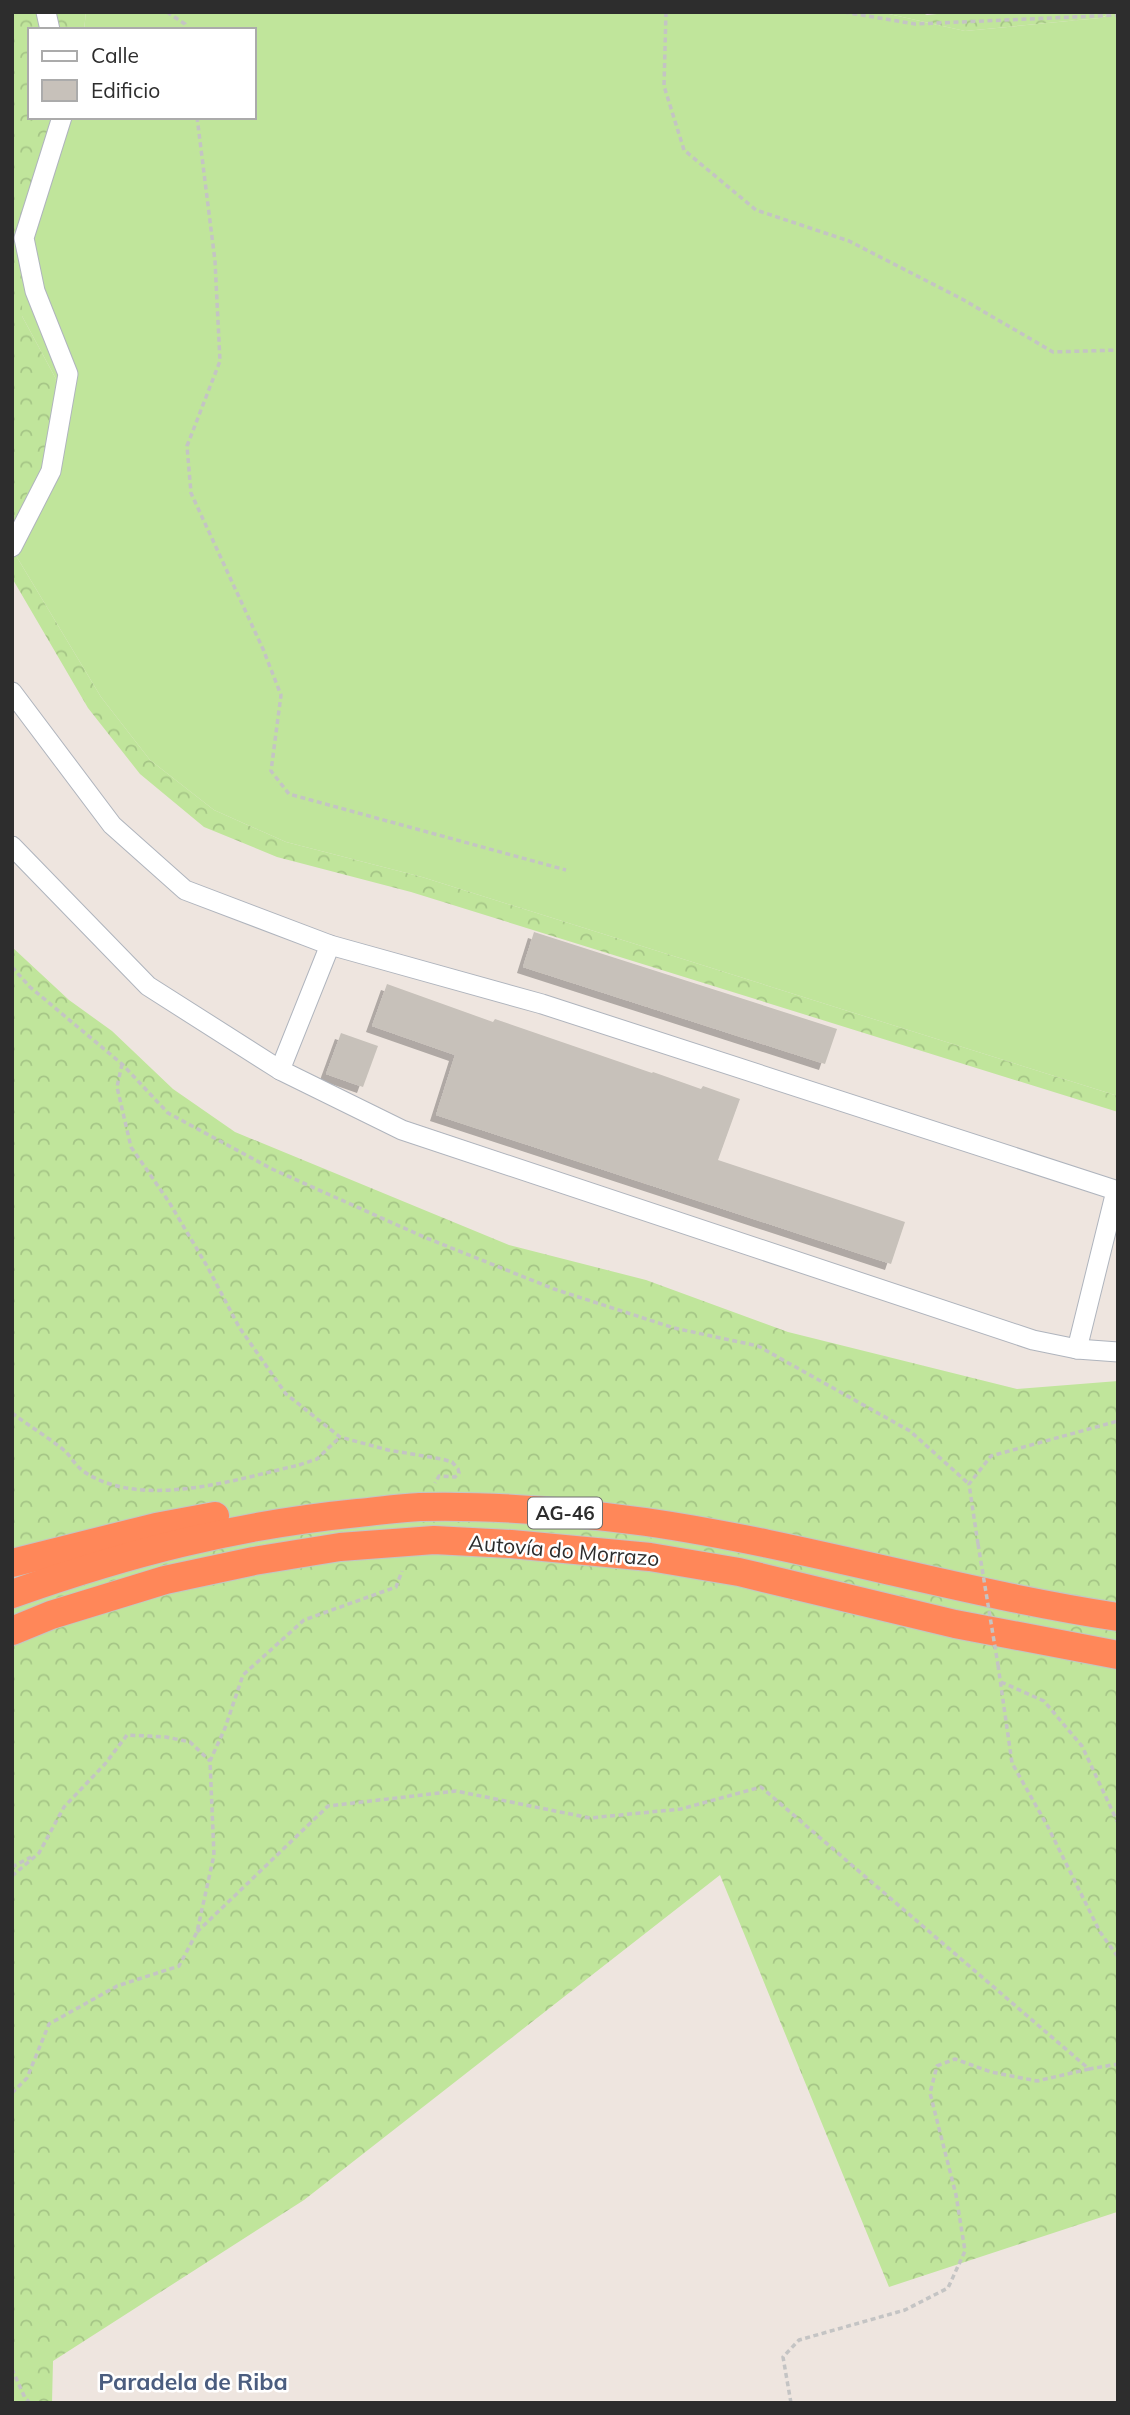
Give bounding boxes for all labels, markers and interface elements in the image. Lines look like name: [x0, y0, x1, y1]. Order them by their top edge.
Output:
legend: [28, 28, 256, 119]
text: Calle: [91, 42, 139, 68]
text: Edificio: [91, 77, 160, 103]
road number: AG-46: [528, 1498, 602, 1528]
street label: Autovía do Morrazo: [468, 1529, 661, 1571]
district label: Paradela de Riba: [98, 2367, 288, 2396]

